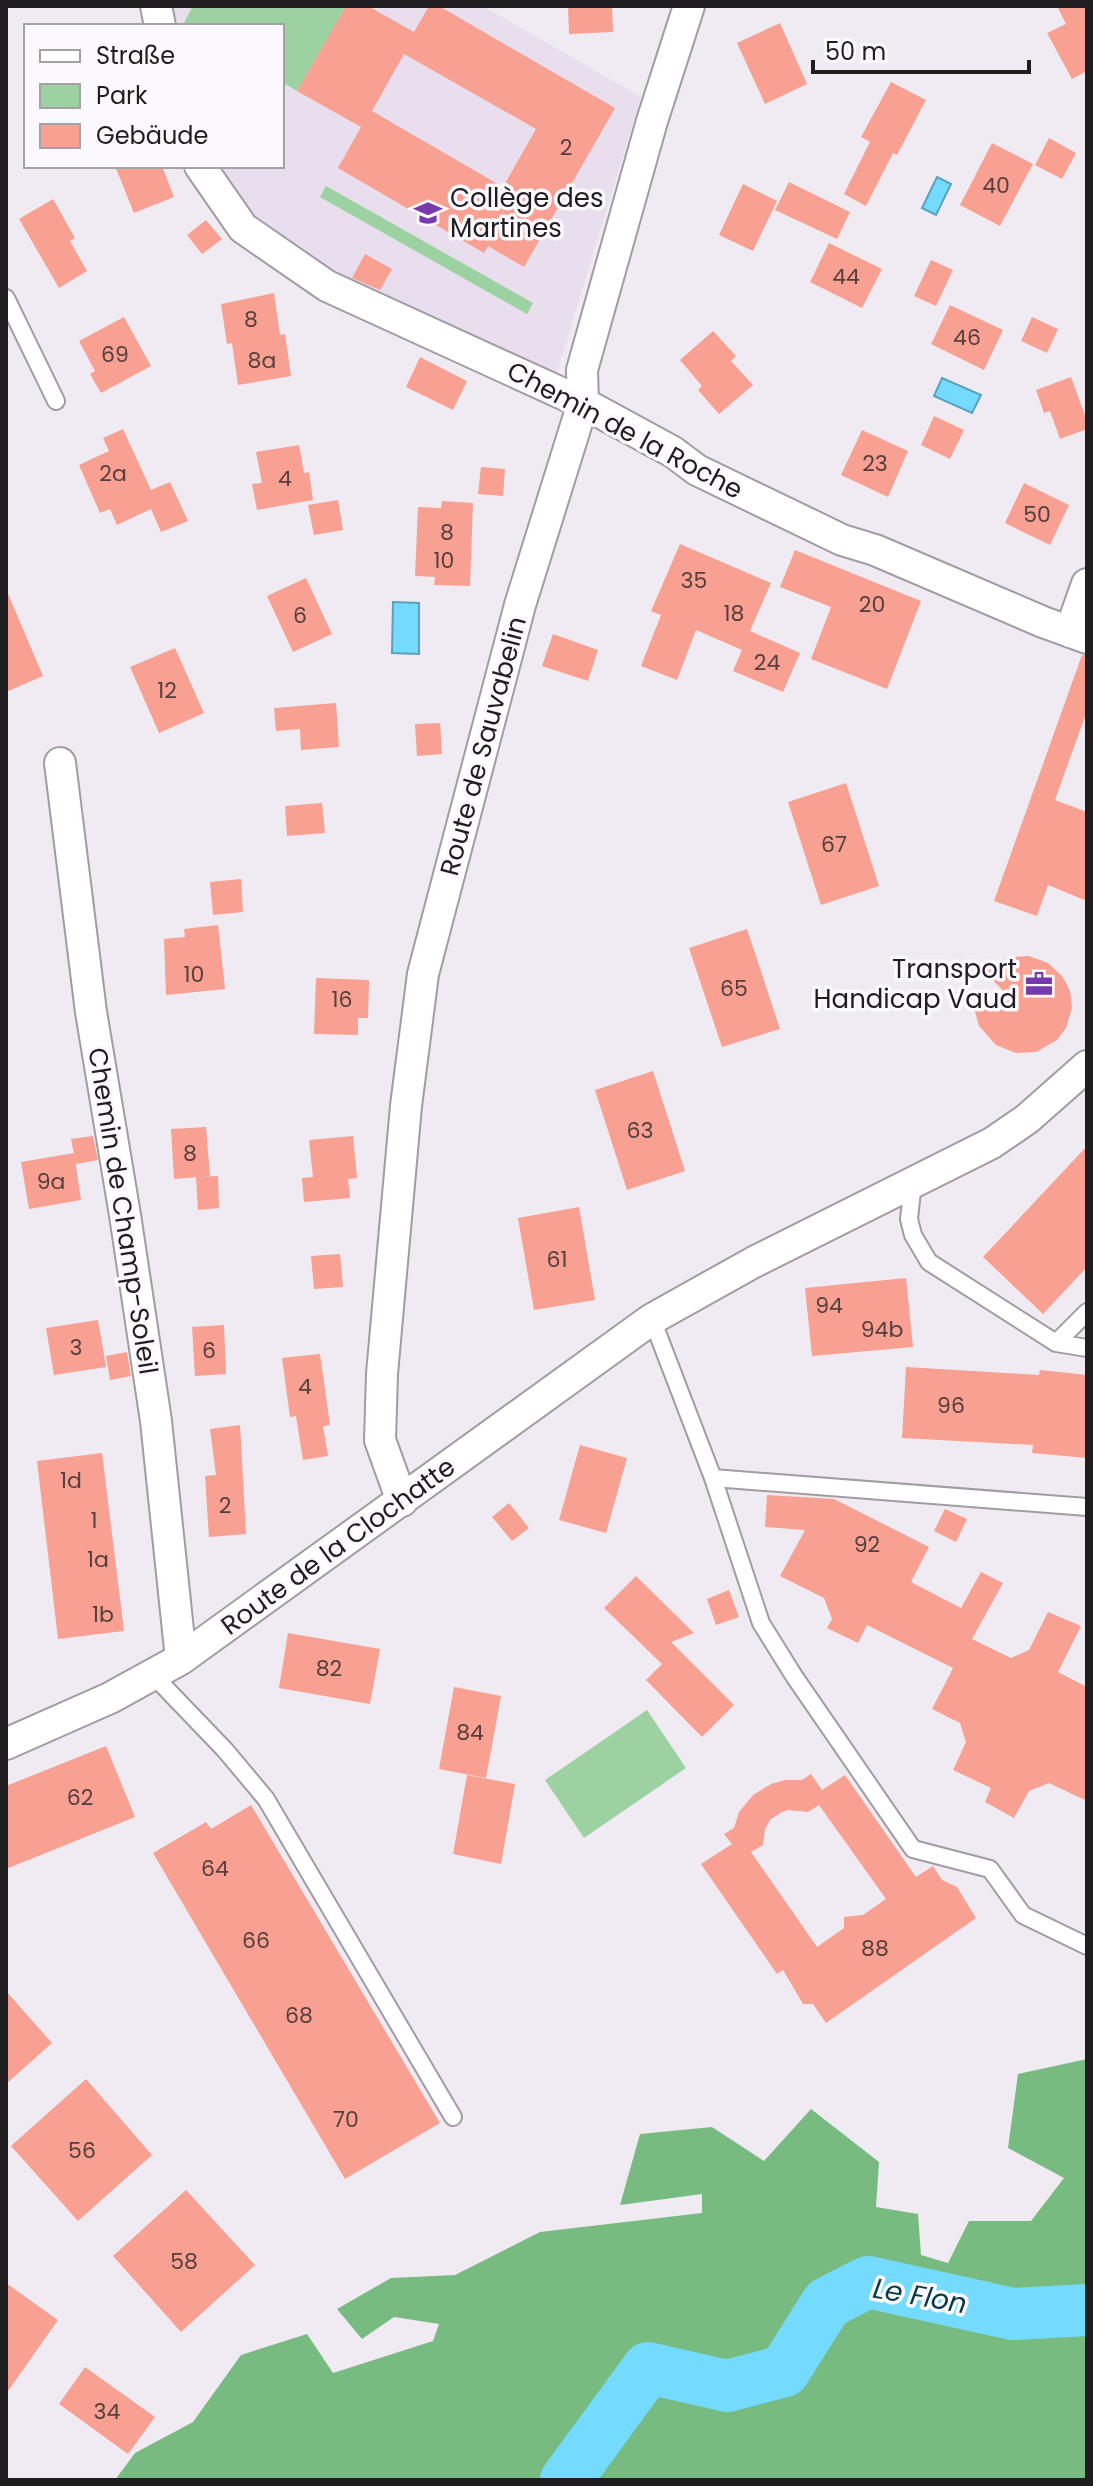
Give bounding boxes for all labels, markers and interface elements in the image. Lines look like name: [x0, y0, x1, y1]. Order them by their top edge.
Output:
legend: [24, 24, 284, 168]
scale bar: [813, 24, 1029, 74]
text: 50 m: [825, 35, 886, 68]
text: Straße: [96, 39, 175, 72]
text: Park: [96, 79, 148, 112]
text: Gebäude: [96, 119, 208, 152]
house number: 2: [560, 132, 572, 163]
house number: 40: [982, 170, 1010, 201]
place label: Collège des Martines: [450, 180, 604, 246]
school or university icon: Collège des Martines: [413, 198, 443, 228]
house number: 44: [832, 261, 860, 292]
house number: 8: [244, 304, 258, 335]
house number: 46: [953, 322, 981, 353]
house number: 69: [101, 339, 129, 370]
house number: 8a: [248, 345, 276, 376]
street label: Chemin de la Roche: [501, 353, 749, 507]
house number: 23: [862, 448, 888, 479]
house number: 2a: [99, 458, 127, 489]
house number: 4: [278, 463, 292, 494]
house number: 50: [1023, 499, 1051, 530]
house number: 8: [440, 517, 454, 548]
house number: 10: [434, 545, 454, 576]
house number: 35: [681, 565, 707, 596]
house number: 20: [859, 589, 885, 620]
house number: 18: [724, 598, 744, 629]
house number: 6: [293, 600, 307, 631]
street label: Route de Sauvabelin: [431, 612, 535, 880]
house number: 24: [754, 647, 780, 678]
house number: 12: [157, 675, 177, 706]
house number: 67: [821, 829, 847, 860]
place label: Transport Handicap Vaud: [814, 951, 1017, 1017]
house number: 10: [184, 959, 204, 990]
office icon: Transport Handicap Vaud: [1024, 969, 1054, 999]
house number: 65: [720, 973, 748, 1004]
house number: 16: [331, 984, 353, 1015]
street label: Chemin de Champ-Soleil: [79, 1045, 167, 1377]
house number: 63: [627, 1115, 653, 1146]
house number: 8: [183, 1138, 197, 1169]
house number: 9a: [37, 1166, 65, 1197]
house number: 61: [546, 1244, 568, 1275]
house number: 94: [815, 1290, 843, 1321]
house number: 94b: [861, 1314, 903, 1345]
house number: 3: [70, 1332, 82, 1363]
house number: 6: [202, 1335, 216, 1366]
house number: 4: [298, 1371, 312, 1402]
house number: 96: [937, 1390, 965, 1421]
street label: Route de la Clochatte: [214, 1449, 462, 1643]
house number: 1d: [60, 1465, 82, 1496]
house number: 2: [219, 1490, 231, 1521]
house number: 1: [90, 1505, 98, 1536]
house number: 92: [854, 1529, 880, 1560]
house number: 1a: [87, 1544, 109, 1575]
house number: 1b: [92, 1599, 114, 1630]
house number: 82: [316, 1653, 342, 1684]
house number: 84: [456, 1717, 484, 1748]
house number: 62: [67, 1782, 93, 1813]
house number: 64: [201, 1853, 229, 1884]
house number: 66: [242, 1925, 270, 1956]
house number: 88: [861, 1933, 889, 1964]
house number: 68: [285, 2000, 313, 2031]
house number: 70: [333, 2104, 359, 2135]
house number: 56: [68, 2135, 96, 2166]
house number: 58: [170, 2246, 198, 2277]
water label: Le Flon: [870, 2269, 970, 2323]
house number: 34: [94, 2396, 121, 2427]

